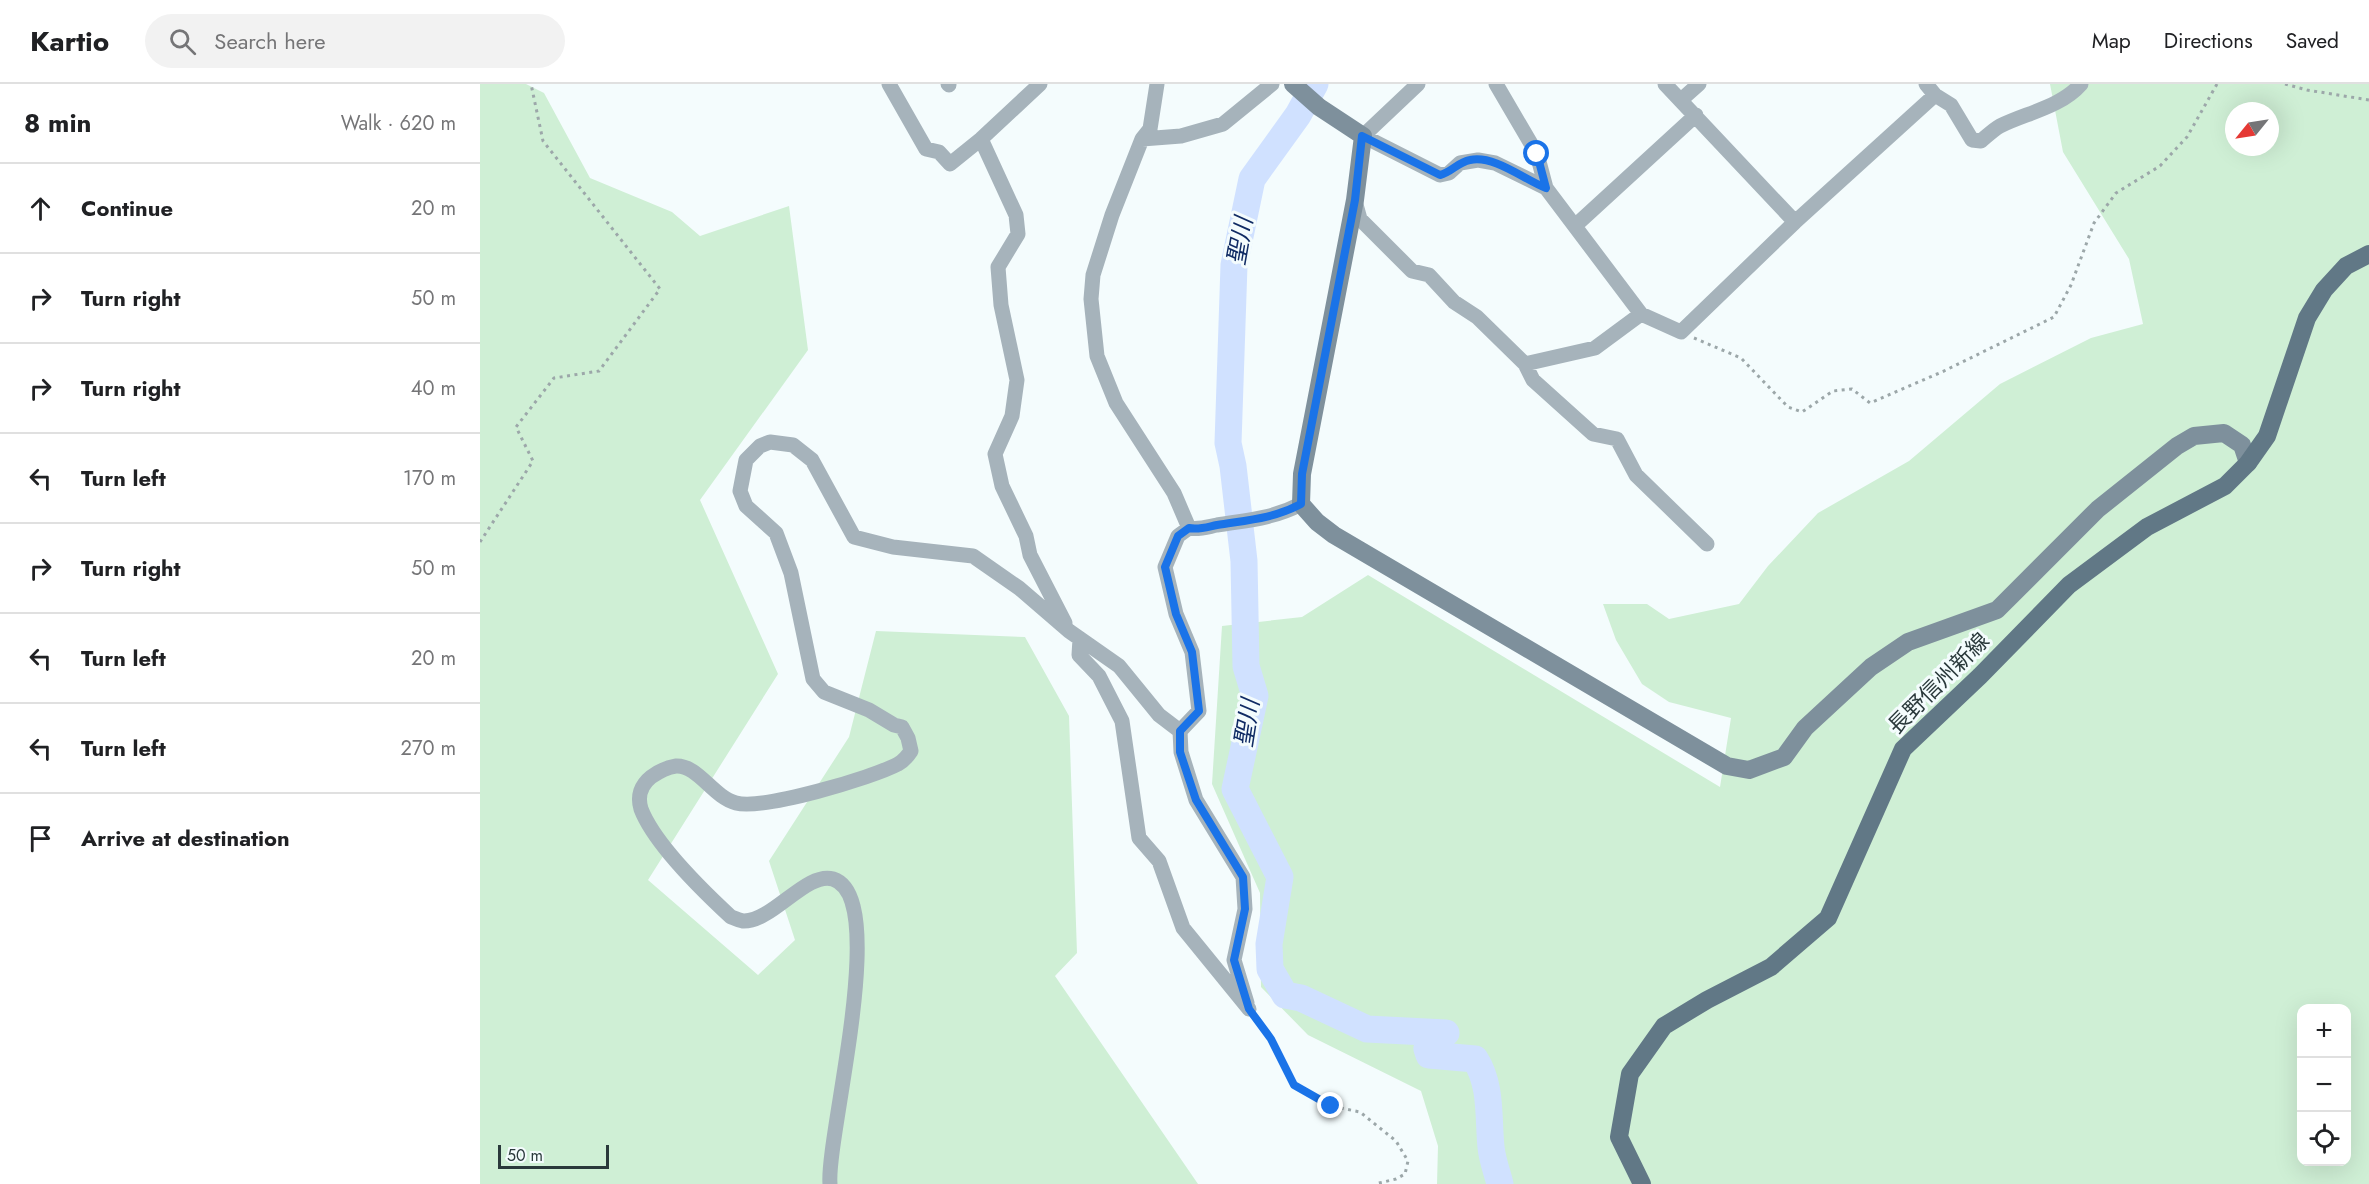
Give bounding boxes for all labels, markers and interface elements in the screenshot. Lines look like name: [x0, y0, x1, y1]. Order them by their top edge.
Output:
search box: [145, 14, 565, 68]
text: Kartio: [30, 21, 109, 62]
icon: search: [166, 25, 199, 58]
text: Search here: [214, 25, 326, 57]
text: Map: [2092, 26, 2131, 56]
text: Directions: [2164, 26, 2253, 56]
text: Saved: [2286, 26, 2339, 56]
north arrow: [2225, 102, 2279, 156]
text: 8 min: [24, 104, 92, 142]
text: Walk · 620 m: [341, 109, 456, 138]
route start: [1523, 140, 1549, 166]
icon: ahead: [24, 192, 57, 225]
text: Continue: [81, 192, 173, 224]
text: 20 m: [411, 194, 456, 223]
water label: 聖川: [1218, 211, 1261, 268]
icon: right: [24, 282, 57, 315]
text: Turn right: [81, 282, 181, 314]
text: 50 m: [411, 284, 456, 313]
icon: right: [24, 372, 57, 405]
text: Turn right: [81, 372, 181, 404]
text: 40 m: [411, 374, 456, 403]
icon: left: [24, 462, 57, 495]
text: Turn left: [81, 462, 166, 494]
text: 170 m: [403, 464, 456, 493]
icon: right: [24, 552, 57, 585]
text: Turn right: [81, 552, 181, 584]
text: 50 m: [411, 554, 456, 583]
street label: 長野信州新線: [1880, 625, 1996, 741]
icon: left: [24, 642, 57, 675]
text: Turn left: [81, 642, 166, 674]
text: 20 m: [411, 644, 456, 673]
water label: 聖川: [1225, 694, 1268, 749]
icon: left: [24, 732, 57, 765]
text: Turn left: [81, 732, 166, 764]
text: 270 m: [401, 734, 456, 763]
icon: arrive: [24, 822, 57, 855]
text: Arrive at destination: [81, 822, 290, 854]
map controls: [2297, 1004, 2351, 1166]
button: +: [2297, 1004, 2351, 1058]
button: −: [2297, 1058, 2351, 1112]
route end: [1317, 1092, 1343, 1118]
button: locate: [2297, 1112, 2351, 1166]
scale bar: [498, 1142, 609, 1170]
text: 50 m: [507, 1144, 543, 1167]

